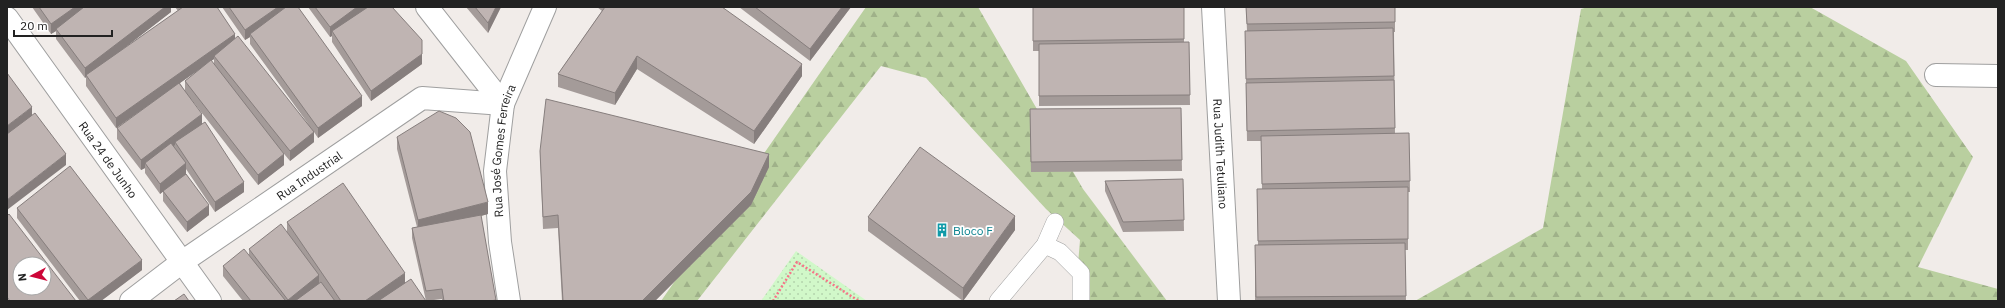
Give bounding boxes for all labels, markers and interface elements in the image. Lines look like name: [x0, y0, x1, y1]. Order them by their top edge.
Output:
scale bar: [14, 12, 112, 38]
text: 20 m: [20, 18, 48, 33]
street label: Rua José Gomes Ferreira: [487, 81, 519, 218]
street label: Rua Judith Tetuliano: [1210, 98, 1231, 210]
street label: Rua 24 de Junho: [76, 118, 141, 201]
street label: Rua Industrial: [273, 148, 345, 203]
building icon: Bloco F: [934, 222, 950, 238]
place label: Bloco F: [953, 223, 993, 238]
north arrow: [12, 256, 52, 296]
text: N: [15, 272, 30, 282]

